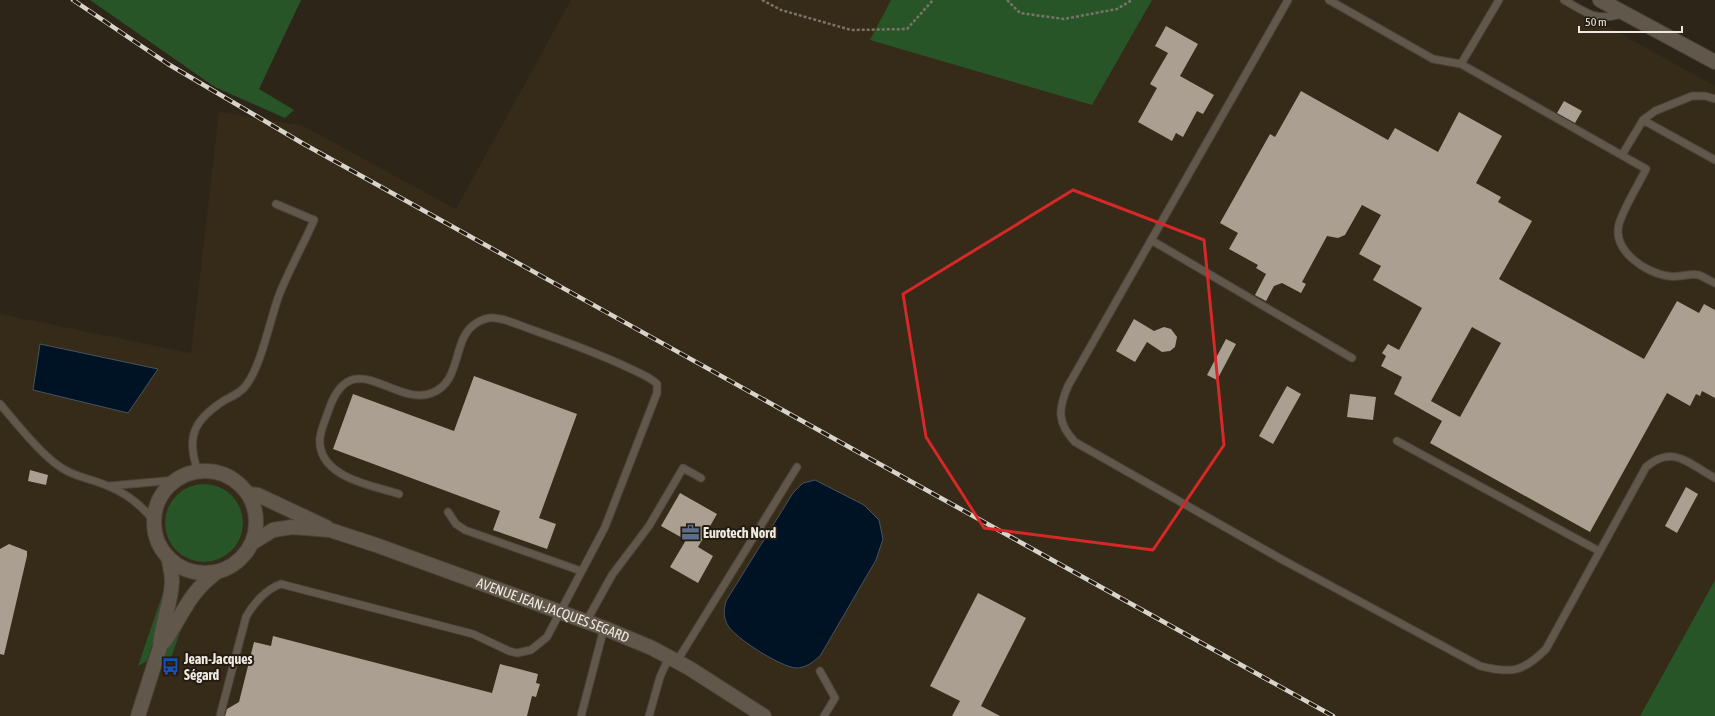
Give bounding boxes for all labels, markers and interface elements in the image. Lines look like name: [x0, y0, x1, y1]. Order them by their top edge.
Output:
scale bar: [1579, 8, 1682, 34]
text: 50 m: [1585, 15, 1607, 29]
office icon: Eurotech Nord: [680, 523, 700, 543]
place label: Eurotech Nord: [703, 525, 776, 541]
street label: AVENUE JEAN-JACQUES SEGARD: [475, 574, 632, 646]
place label: Jean-Jacques Ségard: [183, 651, 253, 683]
bus stop icon: Jean-Jacques Ségard: [161, 657, 181, 677]

